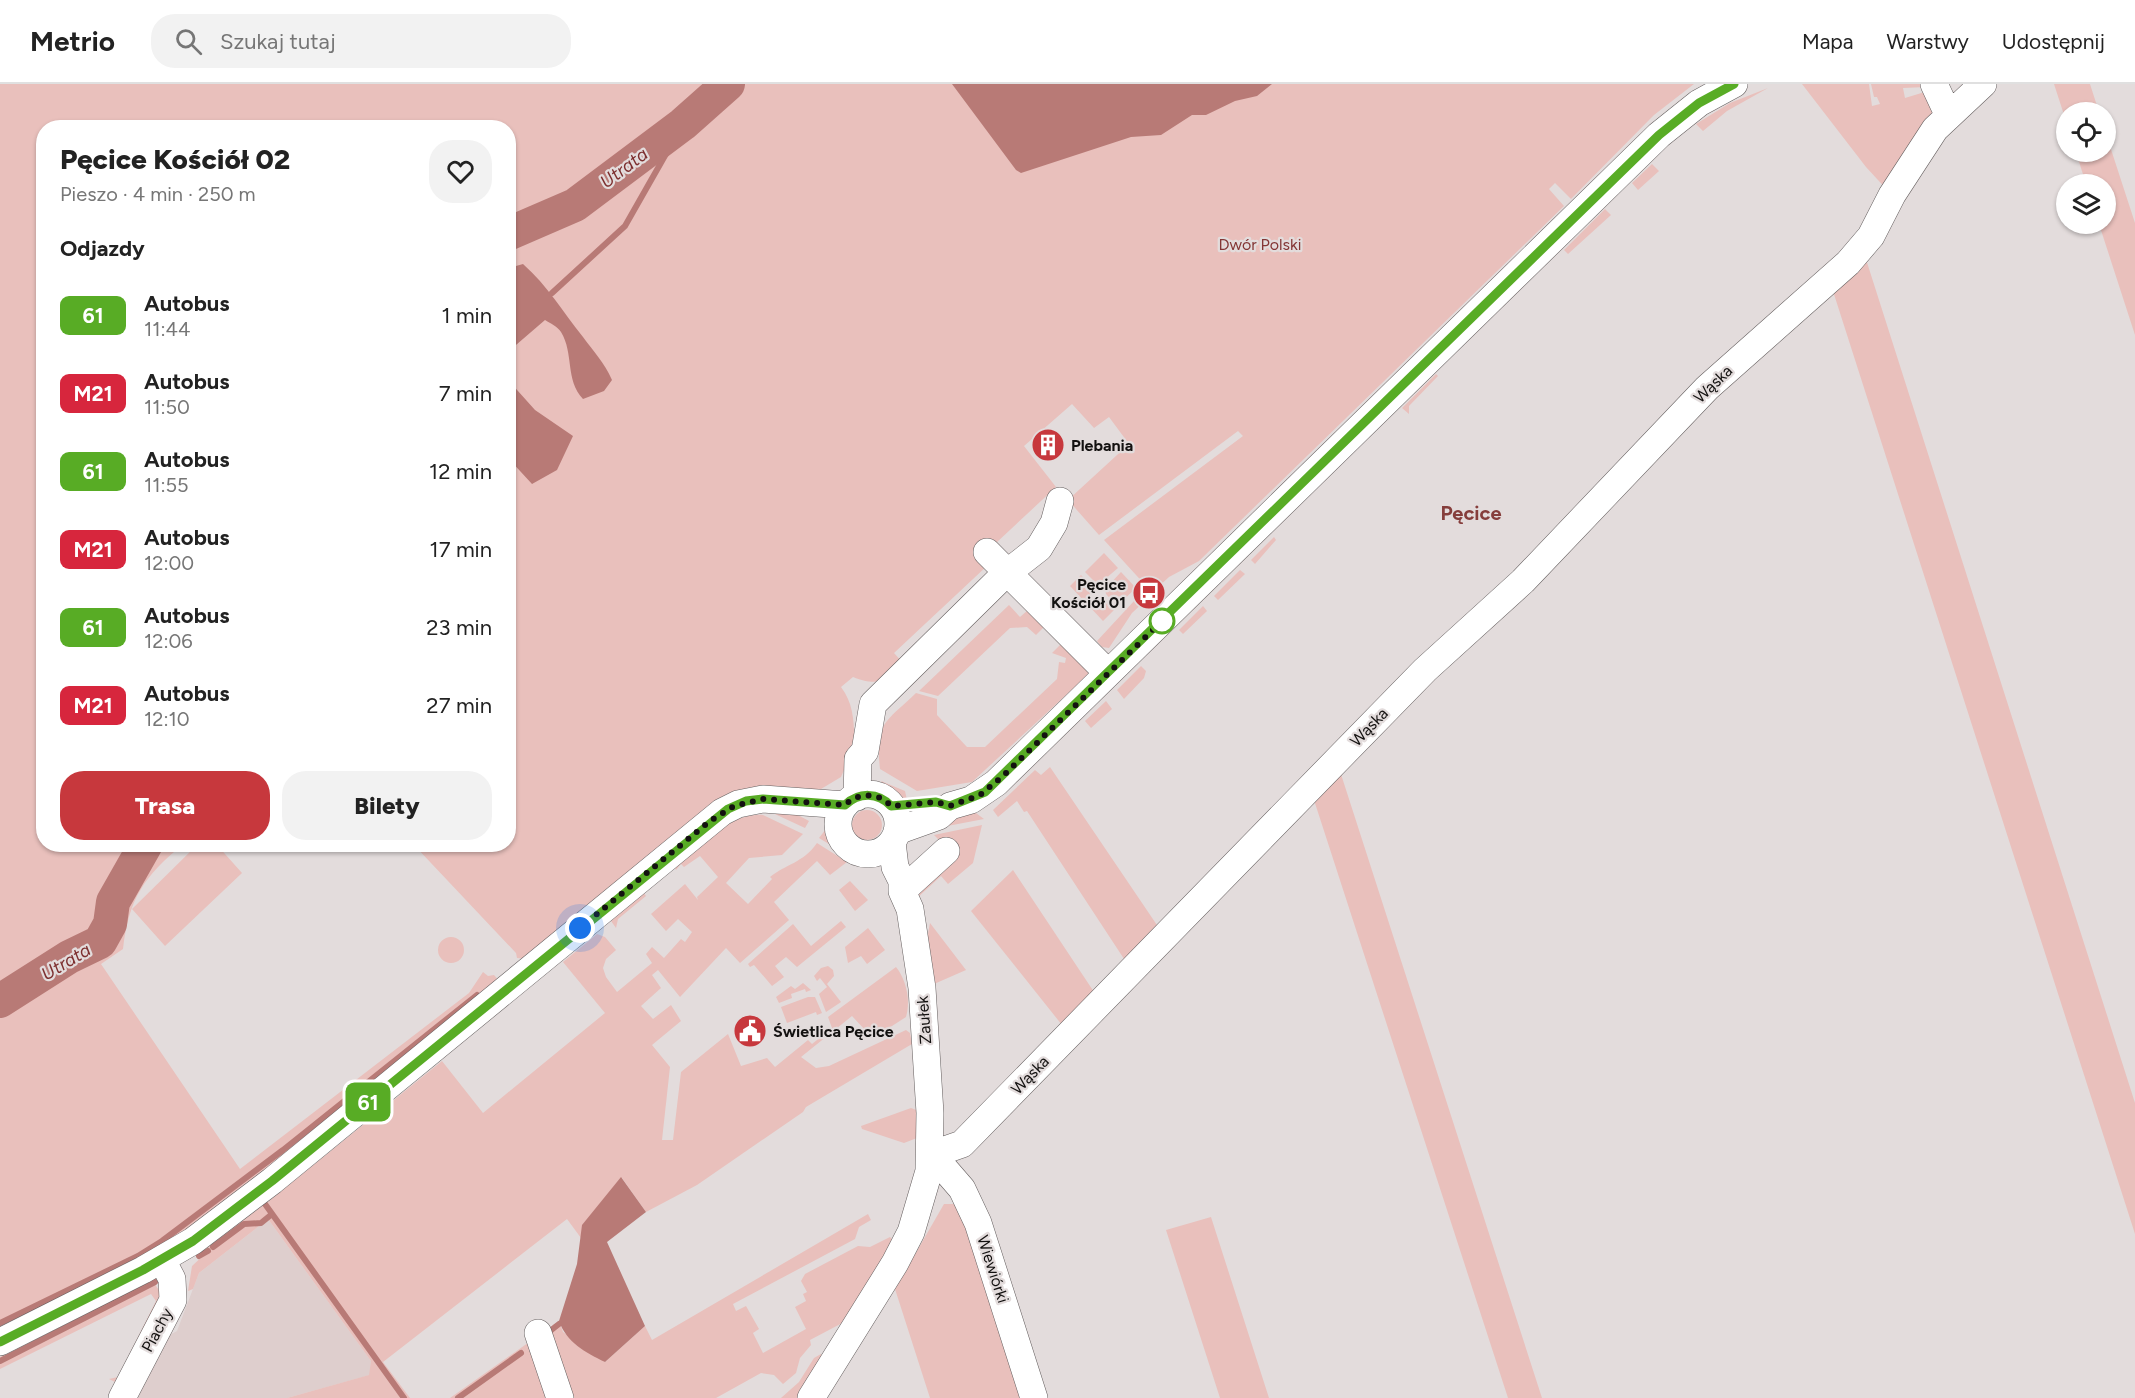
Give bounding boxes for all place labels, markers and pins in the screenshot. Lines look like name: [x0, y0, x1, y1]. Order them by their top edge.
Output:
building icon: Plebania: [1030, 427, 1066, 463]
place label: Plebania: [1071, 436, 1133, 455]
place label: Pęcice Kościół 01: [1051, 575, 1126, 612]
bus stop icon: Pęcice Kościół 01: [1131, 575, 1167, 611]
unlabelled marker: [1149, 608, 1175, 634]
public building icon: Świetlica Pęcice: [732, 1013, 768, 1049]
place label: Świetlica Pęcice: [773, 1022, 894, 1041]

